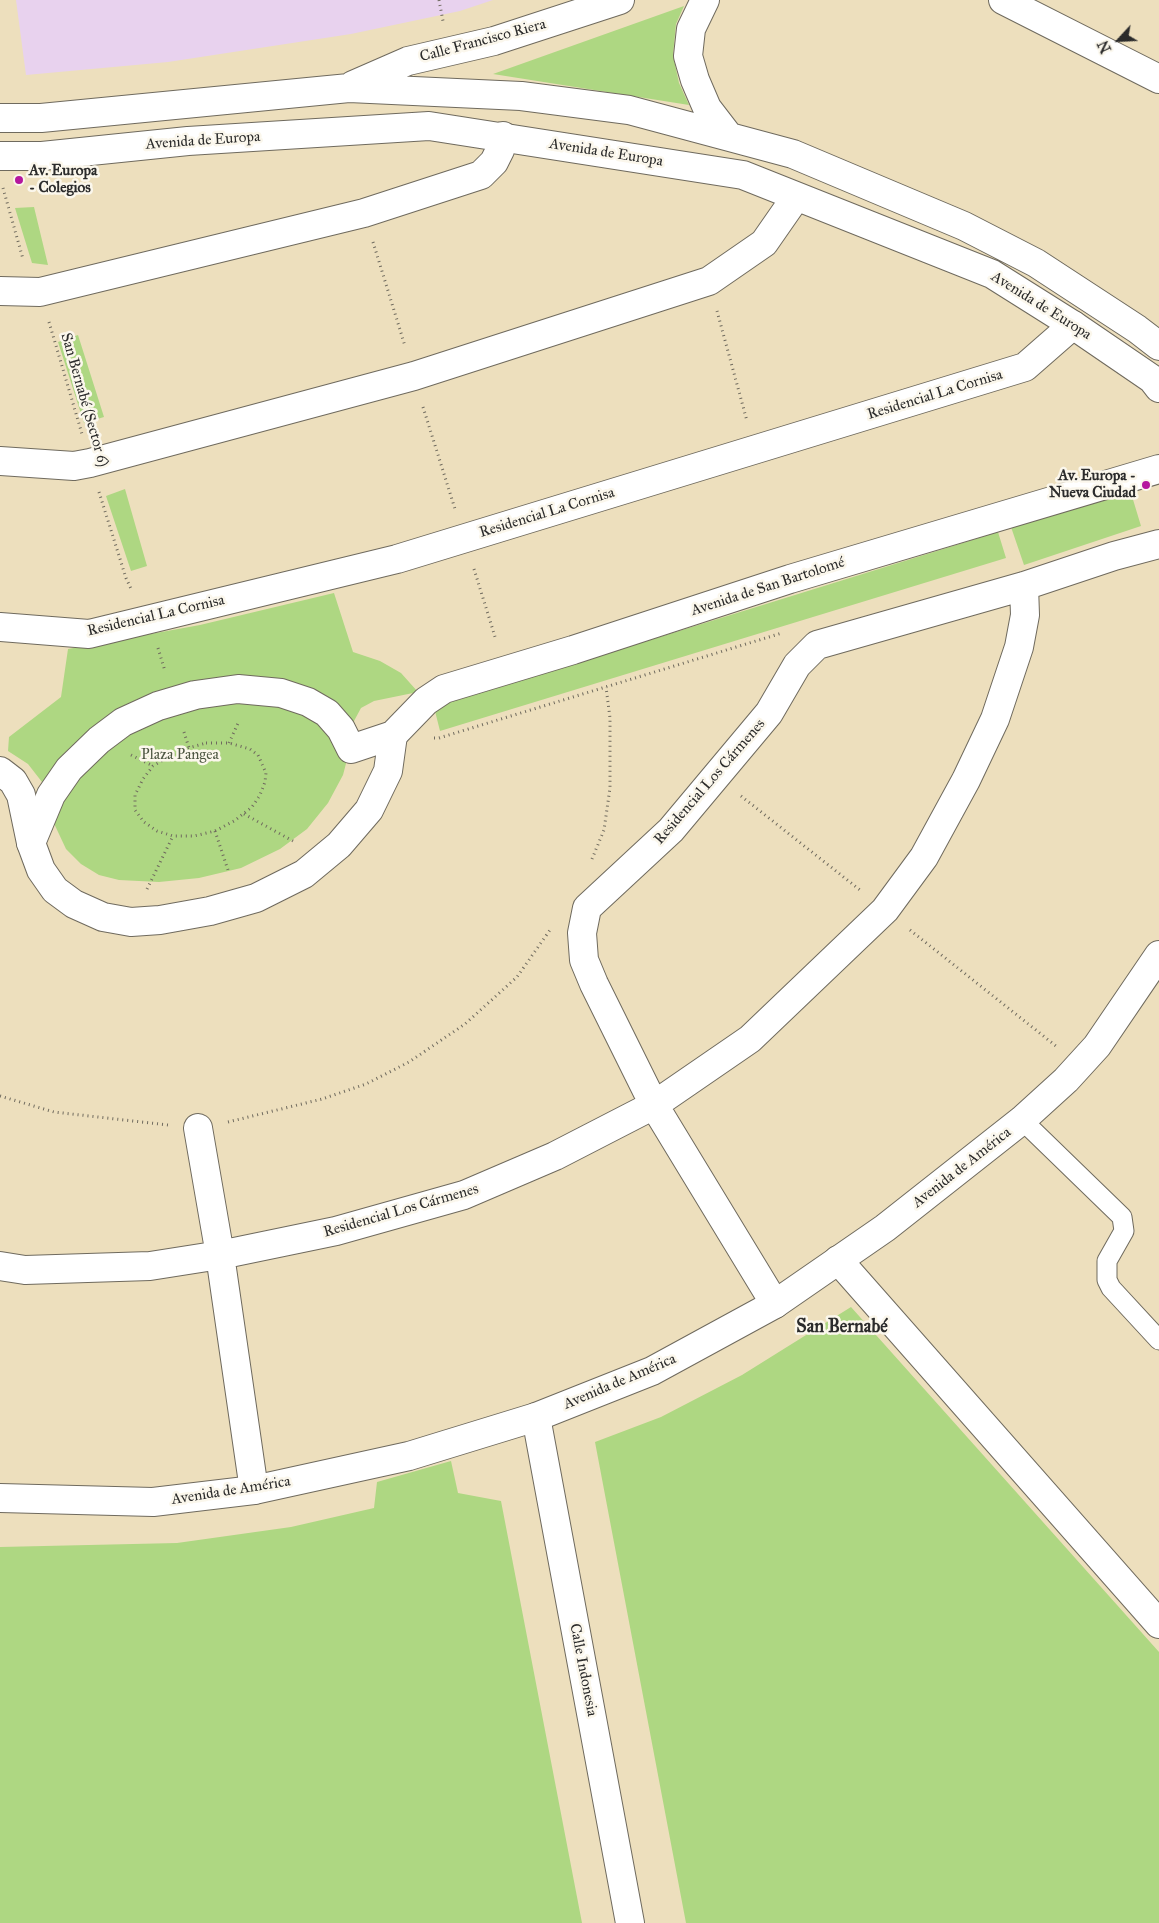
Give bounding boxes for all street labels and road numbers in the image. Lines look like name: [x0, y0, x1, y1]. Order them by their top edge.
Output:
street label: Calle Francisco Riera: [418, 16, 548, 66]
street label: Avenida de Europa: [145, 128, 261, 154]
street label: Avenida de Europa: [548, 135, 664, 171]
street label: Avenida de Europa: [988, 268, 1094, 344]
street label: San Bernabé (Sector 6): [56, 331, 112, 469]
street label: Residencial La Cornisa: [865, 366, 1005, 424]
street label: Residencial La Cornisa: [477, 484, 617, 542]
street label: Avenida de San Bartolomé: [689, 554, 847, 620]
street label: Residencial La Cornisa: [86, 591, 226, 641]
street label: Residencial Los Cármenes: [651, 716, 769, 848]
street label: Avenida de América: [909, 1124, 1015, 1212]
street label: Residencial Los Cármenes: [321, 1180, 481, 1242]
street label: Avenida de América: [561, 1350, 679, 1414]
street label: Avenida de América: [170, 1473, 292, 1509]
street label: Calle Indonesia: [565, 1622, 601, 1718]

